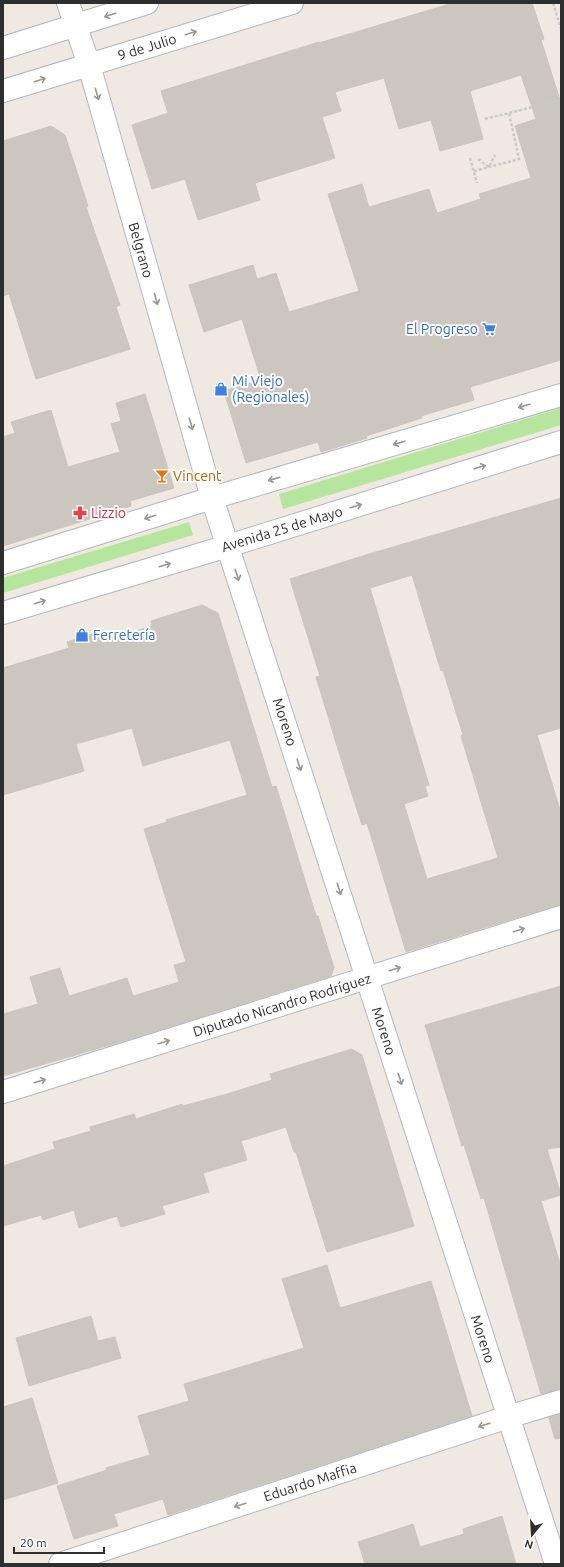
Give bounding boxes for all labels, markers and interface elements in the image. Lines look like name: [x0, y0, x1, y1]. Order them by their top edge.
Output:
one-way arrow: [104, 12, 117, 19]
one-way arrow: [185, 29, 197, 37]
street label: 9 de Julio: [116, 31, 178, 63]
one-way arrow: [34, 75, 46, 83]
one-way arrow: [94, 87, 101, 100]
street label: Belgrano: [125, 220, 157, 280]
one-way arrow: [152, 293, 160, 306]
place label: El Progreso: [406, 321, 478, 337]
supermarket icon: El Progreso: [481, 321, 497, 337]
place label: Mi Viejo (Regionales): [232, 373, 309, 405]
shop icon: Mi Viejo (Regionales): [213, 381, 229, 397]
one-way arrow: [517, 403, 530, 410]
one-way arrow: [188, 418, 195, 431]
one-way arrow: [393, 440, 406, 447]
one-way arrow: [474, 463, 487, 470]
bar icon: Vincent: [154, 468, 170, 484]
place label: Vincent: [173, 468, 222, 484]
one-way arrow: [268, 476, 281, 483]
one-way arrow: [349, 502, 362, 509]
street label: Avenida 25 de Mayo: [219, 503, 345, 555]
pharmacy icon: Lizzio: [72, 505, 88, 521]
place label: Lizzio: [91, 505, 126, 521]
one-way arrow: [143, 514, 156, 521]
one-way arrow: [158, 561, 171, 568]
one-way arrow: [234, 568, 241, 581]
one-way arrow: [34, 598, 47, 605]
shop icon: Ferretería: [74, 627, 90, 643]
place label: Ferretería: [93, 627, 156, 643]
street label: Moreno: [270, 696, 300, 748]
one-way arrow: [295, 759, 303, 771]
one-way arrow: [335, 882, 343, 894]
one-way arrow: [512, 926, 525, 933]
one-way arrow: [388, 965, 401, 972]
street label: Diputado Nicandro Rodríguez: [191, 970, 373, 1040]
street label: Moreno: [369, 1005, 399, 1057]
one-way arrow: [158, 1038, 171, 1045]
one-way arrow: [397, 1072, 404, 1085]
one-way arrow: [34, 1077, 47, 1084]
street label: Moreno: [468, 1313, 498, 1365]
one-way arrow: [477, 1422, 490, 1429]
street label: Eduardo Maffia: [262, 1459, 358, 1505]
one-way arrow: [234, 1502, 247, 1509]
north arrow: [512, 1515, 552, 1555]
scale bar: [14, 1529, 104, 1555]
text: 20 m: [20, 1536, 47, 1549]
text: N: [523, 1538, 535, 1551]

